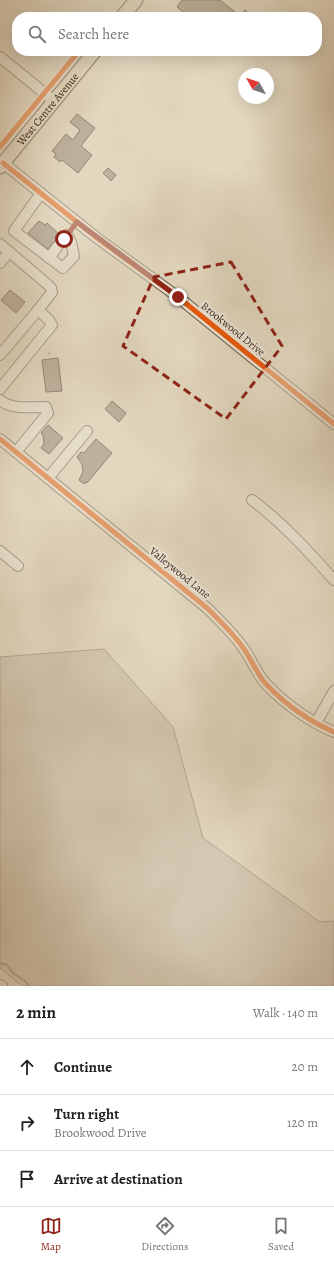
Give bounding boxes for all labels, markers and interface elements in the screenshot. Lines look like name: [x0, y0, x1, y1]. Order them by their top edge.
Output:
search box: [12, 12, 322, 56]
icon: search: [26, 23, 48, 45]
text: Search here: [58, 24, 129, 44]
north arrow: [238, 68, 274, 104]
street label: West Centre Avenue: [13, 69, 82, 149]
route start: [55, 230, 73, 248]
route end: [169, 288, 187, 306]
street label: Brookwood Drive: [198, 299, 268, 360]
street label: Valleywood Lane: [146, 543, 214, 602]
text: 2 min: [16, 1001, 56, 1024]
text: Walk · 140 m: [253, 1004, 318, 1021]
icon: ahead: [16, 1056, 38, 1078]
text: Continue: [54, 1057, 112, 1077]
text: 20 m: [292, 1058, 318, 1075]
text: Turn right: [54, 1104, 119, 1124]
icon: right: [16, 1112, 38, 1134]
text: 120 m: [287, 1114, 318, 1131]
text: Brookwood Drive: [54, 1124, 147, 1141]
icon: arrive: [16, 1168, 38, 1190]
text: Arrive at destination: [54, 1169, 183, 1189]
tab: Map: [40, 1215, 62, 1254]
tab: Directions: [141, 1215, 189, 1254]
tab: Saved: [268, 1215, 294, 1254]

